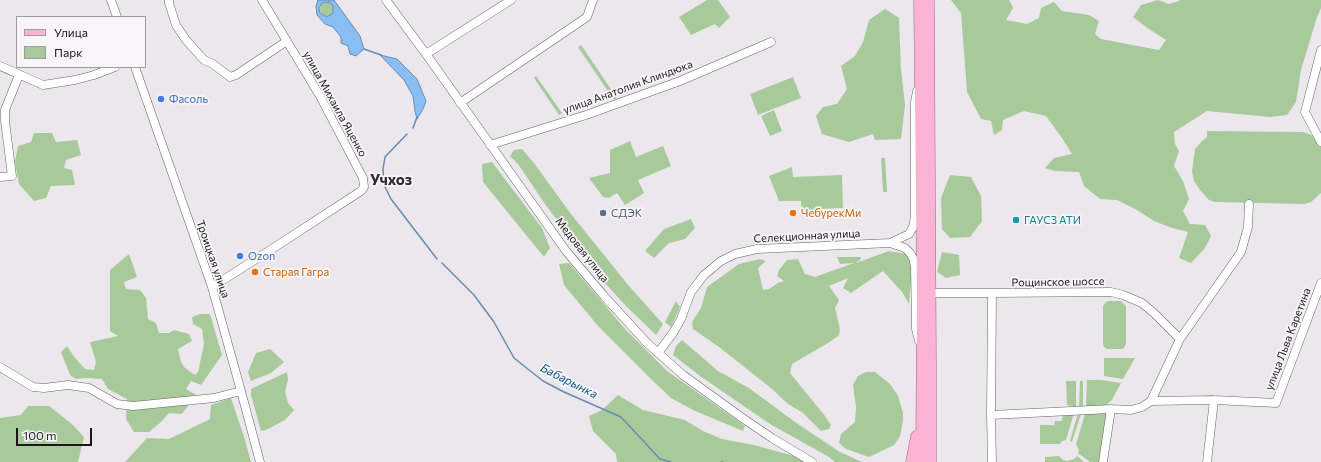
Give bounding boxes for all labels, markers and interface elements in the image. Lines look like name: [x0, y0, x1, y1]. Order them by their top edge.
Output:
legend: [16, 16, 146, 68]
text: Улица: [54, 25, 88, 39]
text: Парк: [54, 45, 83, 59]
street label: улица Михаила Яценко: [300, 49, 370, 159]
street label: улица Анатолия Клиндюка: [561, 57, 695, 117]
place label: Фасоль: [169, 92, 208, 106]
marker: Фасоль: [156, 94, 166, 104]
district label: Учхоз: [370, 171, 412, 189]
place label: СДЭК: [611, 206, 642, 220]
place label: ЧебурекМи: [801, 206, 861, 220]
marker: СДЭК: [598, 208, 608, 218]
marker: ЧебурекМи: [788, 208, 798, 218]
place label: ГАУСЗ АТИ: [1024, 213, 1081, 227]
street label: Медовая улица: [553, 215, 611, 285]
marker: ГАУСЗ АТИ: [1011, 215, 1021, 225]
street label: Троицкая улица: [194, 218, 232, 300]
street label: Селекционная улица: [753, 227, 861, 245]
place label: Ozon: [248, 249, 275, 263]
marker: Ozon: [235, 251, 245, 261]
place label: Старая Гагра: [263, 265, 329, 279]
marker: Старая Гагра: [250, 267, 260, 277]
street label: Рощинское шоссе: [1011, 275, 1105, 289]
street label: улица Льва Каретина: [1262, 286, 1314, 392]
water label: Бабарынка: [538, 360, 600, 402]
scale bar: [18, 420, 94, 446]
text: 100 m: [23, 428, 57, 442]

